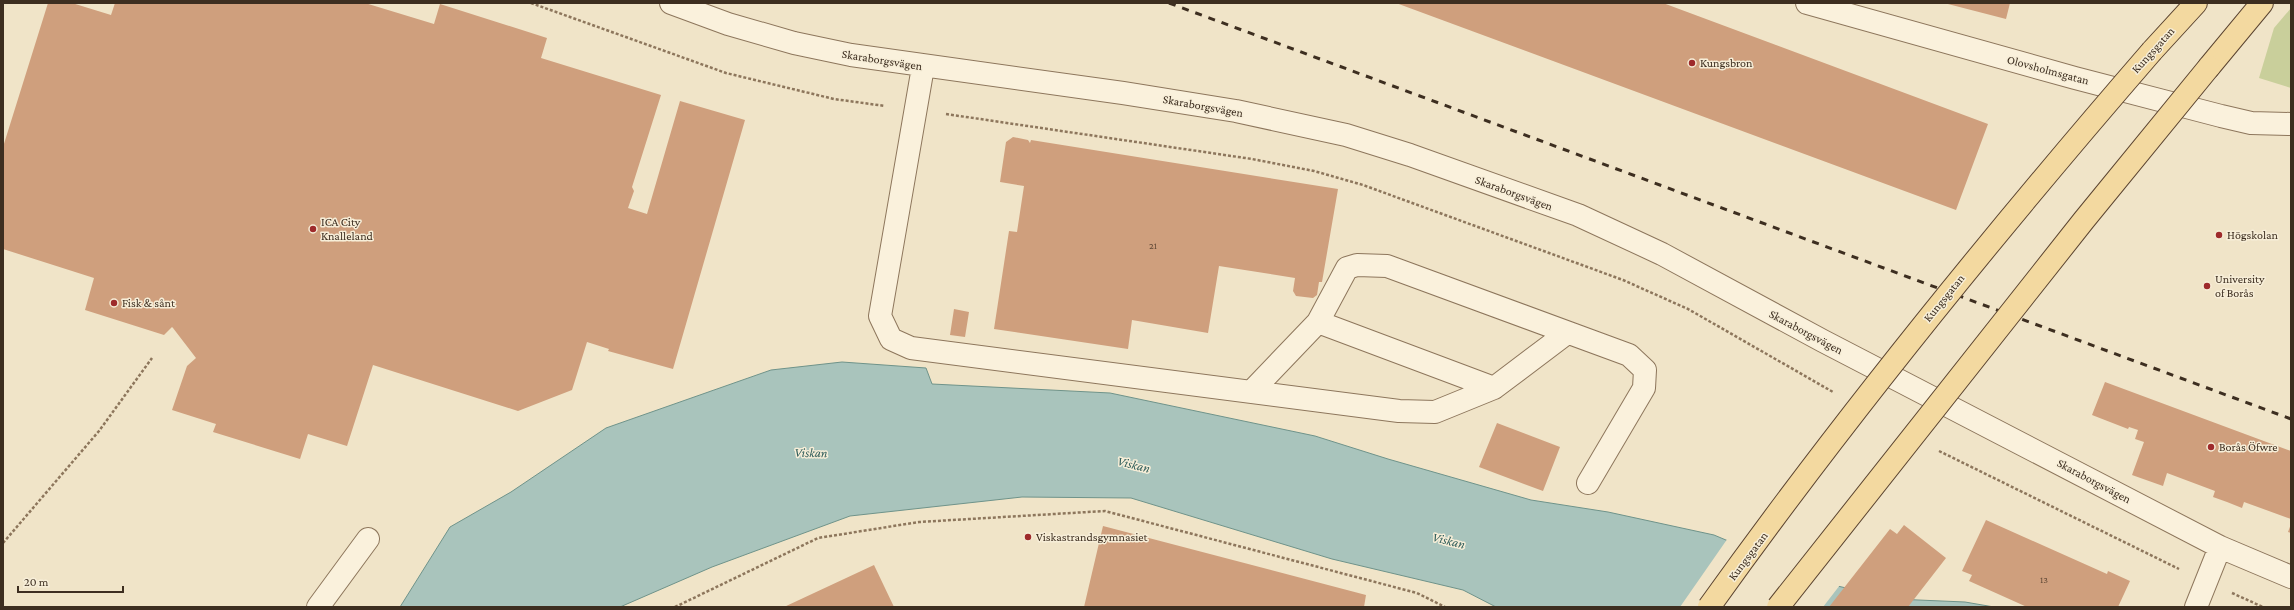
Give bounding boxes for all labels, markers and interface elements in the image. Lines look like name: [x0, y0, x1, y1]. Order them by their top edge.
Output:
street label: Kungsgatan: [2129, 24, 2178, 76]
street label: Skaraborgsvägen: [841, 47, 924, 73]
street label: Olovsholmsgatan: [2005, 52, 2091, 88]
place label: Kungsbron: [1700, 56, 1753, 70]
marker: Kungsbron: [1687, 58, 1697, 68]
street label: Skaraborgsvägen: [1162, 92, 1245, 120]
street label: Skaraborgsvägen: [1473, 172, 1555, 214]
place label: ICA City Knalleland: [321, 215, 374, 243]
marker: ICA City Knalleland: [308, 224, 318, 234]
place label: Högskolan: [2227, 228, 2279, 242]
marker: Högskolan: [2214, 230, 2224, 240]
house number: 21: [1149, 240, 1157, 251]
street label: Kungsgatan: [1921, 271, 1968, 325]
place label: University of Borås: [2215, 272, 2265, 300]
marker: University of Borås: [2202, 281, 2212, 291]
place label: Fisk & sånt: [122, 296, 176, 310]
marker: Fisk & sånt: [109, 298, 119, 308]
street label: Skaraborgsvägen: [1767, 307, 1846, 358]
place label: Borås Öfwre: [2219, 440, 2278, 454]
marker: Borås Öfwre: [2206, 442, 2216, 452]
water label: Viskan: [794, 445, 828, 460]
water label: Viskan: [1116, 453, 1152, 476]
street label: Skaraborgsvägen: [2055, 456, 2134, 507]
water label: Viskan: [1431, 529, 1467, 552]
street label: Kungsgatan: [1725, 529, 1771, 583]
place label: Viskastrandsgymnasiet: [1036, 530, 1149, 544]
marker: Viskastrandsgymnasiet: [1023, 532, 1033, 542]
scale bar: [18, 568, 123, 594]
house number: 13: [2040, 574, 2048, 585]
text: 20 m: [24, 575, 49, 589]

